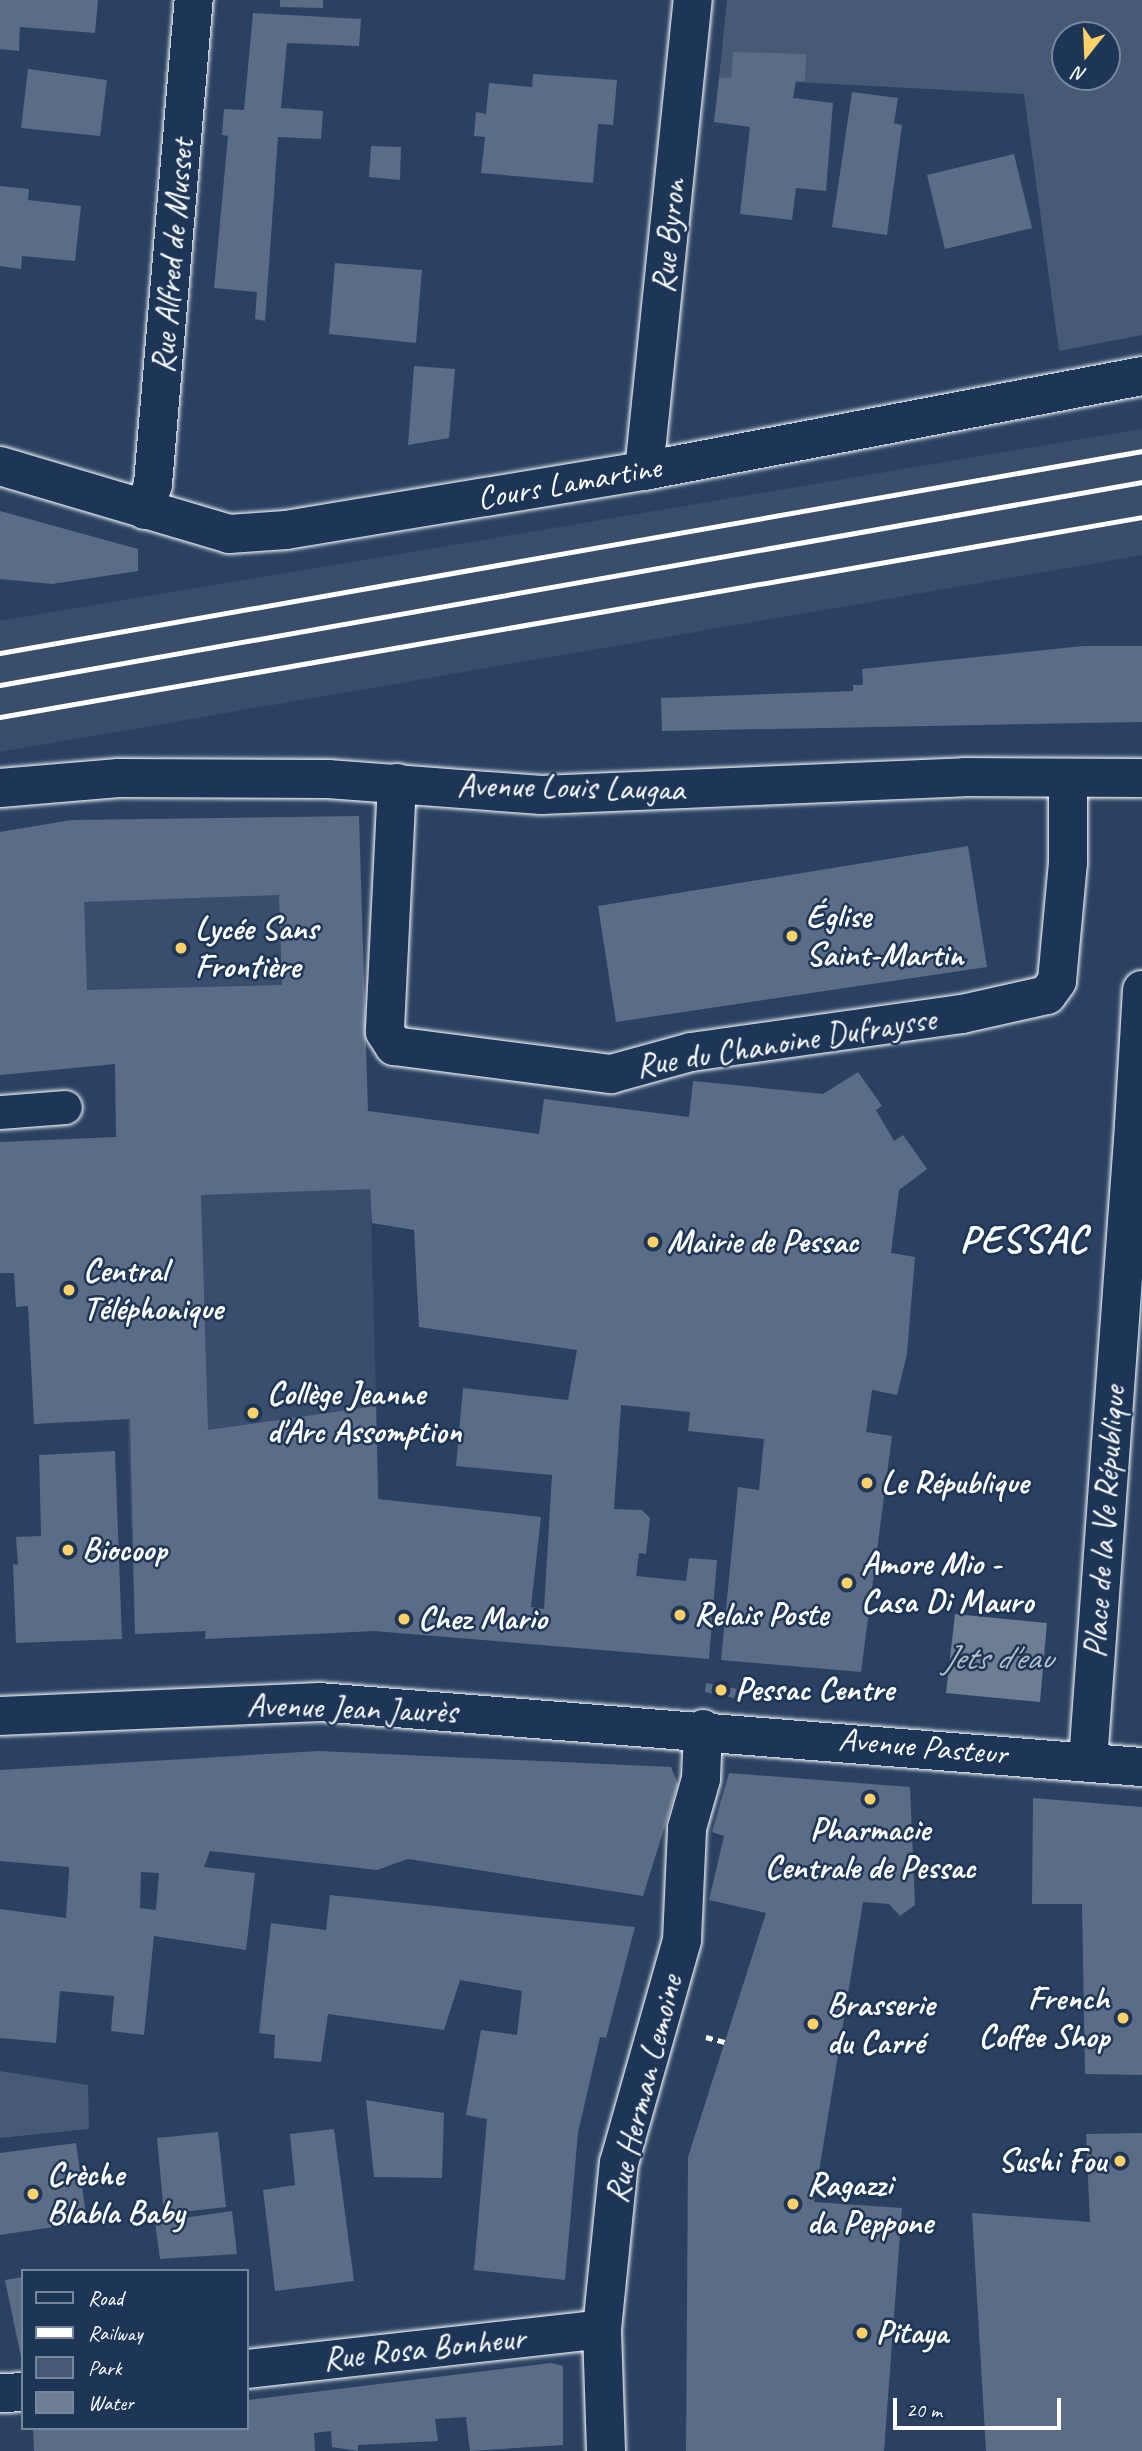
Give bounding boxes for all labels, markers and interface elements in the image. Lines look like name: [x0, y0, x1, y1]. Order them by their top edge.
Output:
north arrow: [1051, 21, 1121, 91]
text: N: [1071, 61, 1089, 87]
street label: Rue Alfred de Musset: [143, 138, 203, 374]
street label: Rue Byron: [643, 177, 695, 295]
street label: Cours Lamartine: [474, 447, 664, 519]
street label: Avenue Louis Laugaa: [457, 766, 685, 810]
place label: Église Saint-Martin: [806, 897, 963, 975]
place label: Lycée Sans Frontière: [195, 909, 319, 987]
marker: Église Saint-Martin: [784, 928, 800, 944]
marker: Lycée Sans Frontière: [173, 940, 189, 956]
street label: Rue du Chanoine Dufraysse: [633, 1000, 939, 1086]
district label: PESSAC: [961, 1215, 1087, 1263]
place label: Mairie de Pessac: [667, 1222, 857, 1262]
marker: Mairie de Pessac: [645, 1234, 661, 1250]
place label: Central Téléphonique: [83, 1251, 222, 1329]
marker: Central Téléphonique: [61, 1282, 77, 1298]
place label: Collège Jeanne d'Arc Assomption: [267, 1374, 460, 1452]
street label: Place de la Ve République: [1076, 1384, 1134, 1660]
marker: Collège Jeanne d'Arc Assomption: [245, 1405, 261, 1421]
place label: Le République: [881, 1463, 1030, 1503]
marker: Le République: [859, 1475, 875, 1491]
place label: Biocoop: [82, 1530, 166, 1570]
marker: Biocoop: [60, 1542, 76, 1558]
place label: Amore Mio - Casa Di Mauro: [861, 1544, 1034, 1622]
marker: Amore Mio - Casa Di Mauro: [839, 1575, 855, 1591]
place label: Relais Poste: [694, 1595, 828, 1635]
place label: Chez Mario: [418, 1599, 548, 1639]
marker: Relais Poste: [672, 1607, 688, 1623]
marker: Chez Mario: [396, 1611, 412, 1627]
water label: Jets d'eau: [942, 1637, 1052, 1679]
place label: Pessac Centre: [735, 1670, 894, 1710]
marker: Pessac Centre: [713, 1682, 729, 1698]
street label: Avenue Jean Jaurès: [246, 1686, 458, 1732]
street label: Avenue Pasteur: [837, 1720, 1009, 1774]
marker: Pharmacie Centrale de Pessac: [862, 1791, 878, 1807]
place label: Pharmacie Centrale de Pessac: [765, 1810, 975, 1888]
street label: Rue Herman Lemoine: [597, 1972, 691, 2206]
place label: French Coffee Shop: [978, 1979, 1109, 2057]
place label: Brasserie du Carré: [827, 1985, 934, 2063]
marker: French Coffee Shop: [1115, 2010, 1131, 2026]
marker: Brasserie du Carré: [805, 2016, 821, 2032]
place label: Sushi Fou: [998, 2141, 1106, 2181]
marker: Sushi Fou: [1112, 2153, 1128, 2169]
place label: Crèche Blabla Baby: [47, 2155, 185, 2233]
place label: Ragazzi da Peppone: [807, 2165, 932, 2243]
marker: Crèche Blabla Baby: [25, 2186, 41, 2202]
marker: Ragazzi da Peppone: [785, 2196, 801, 2212]
legend: [21, 2269, 248, 2430]
text: Road: [88, 2285, 123, 2311]
place label: Pitaya: [876, 2313, 948, 2353]
street label: Rue Rosa Bonheur: [321, 2319, 527, 2379]
text: Railway: [88, 2320, 142, 2346]
marker: Pitaya: [854, 2325, 870, 2341]
text: Park: [88, 2355, 121, 2381]
scale bar: [897, 2384, 1065, 2428]
text: Water: [88, 2390, 134, 2416]
text: 20 m: [906, 2397, 942, 2423]

